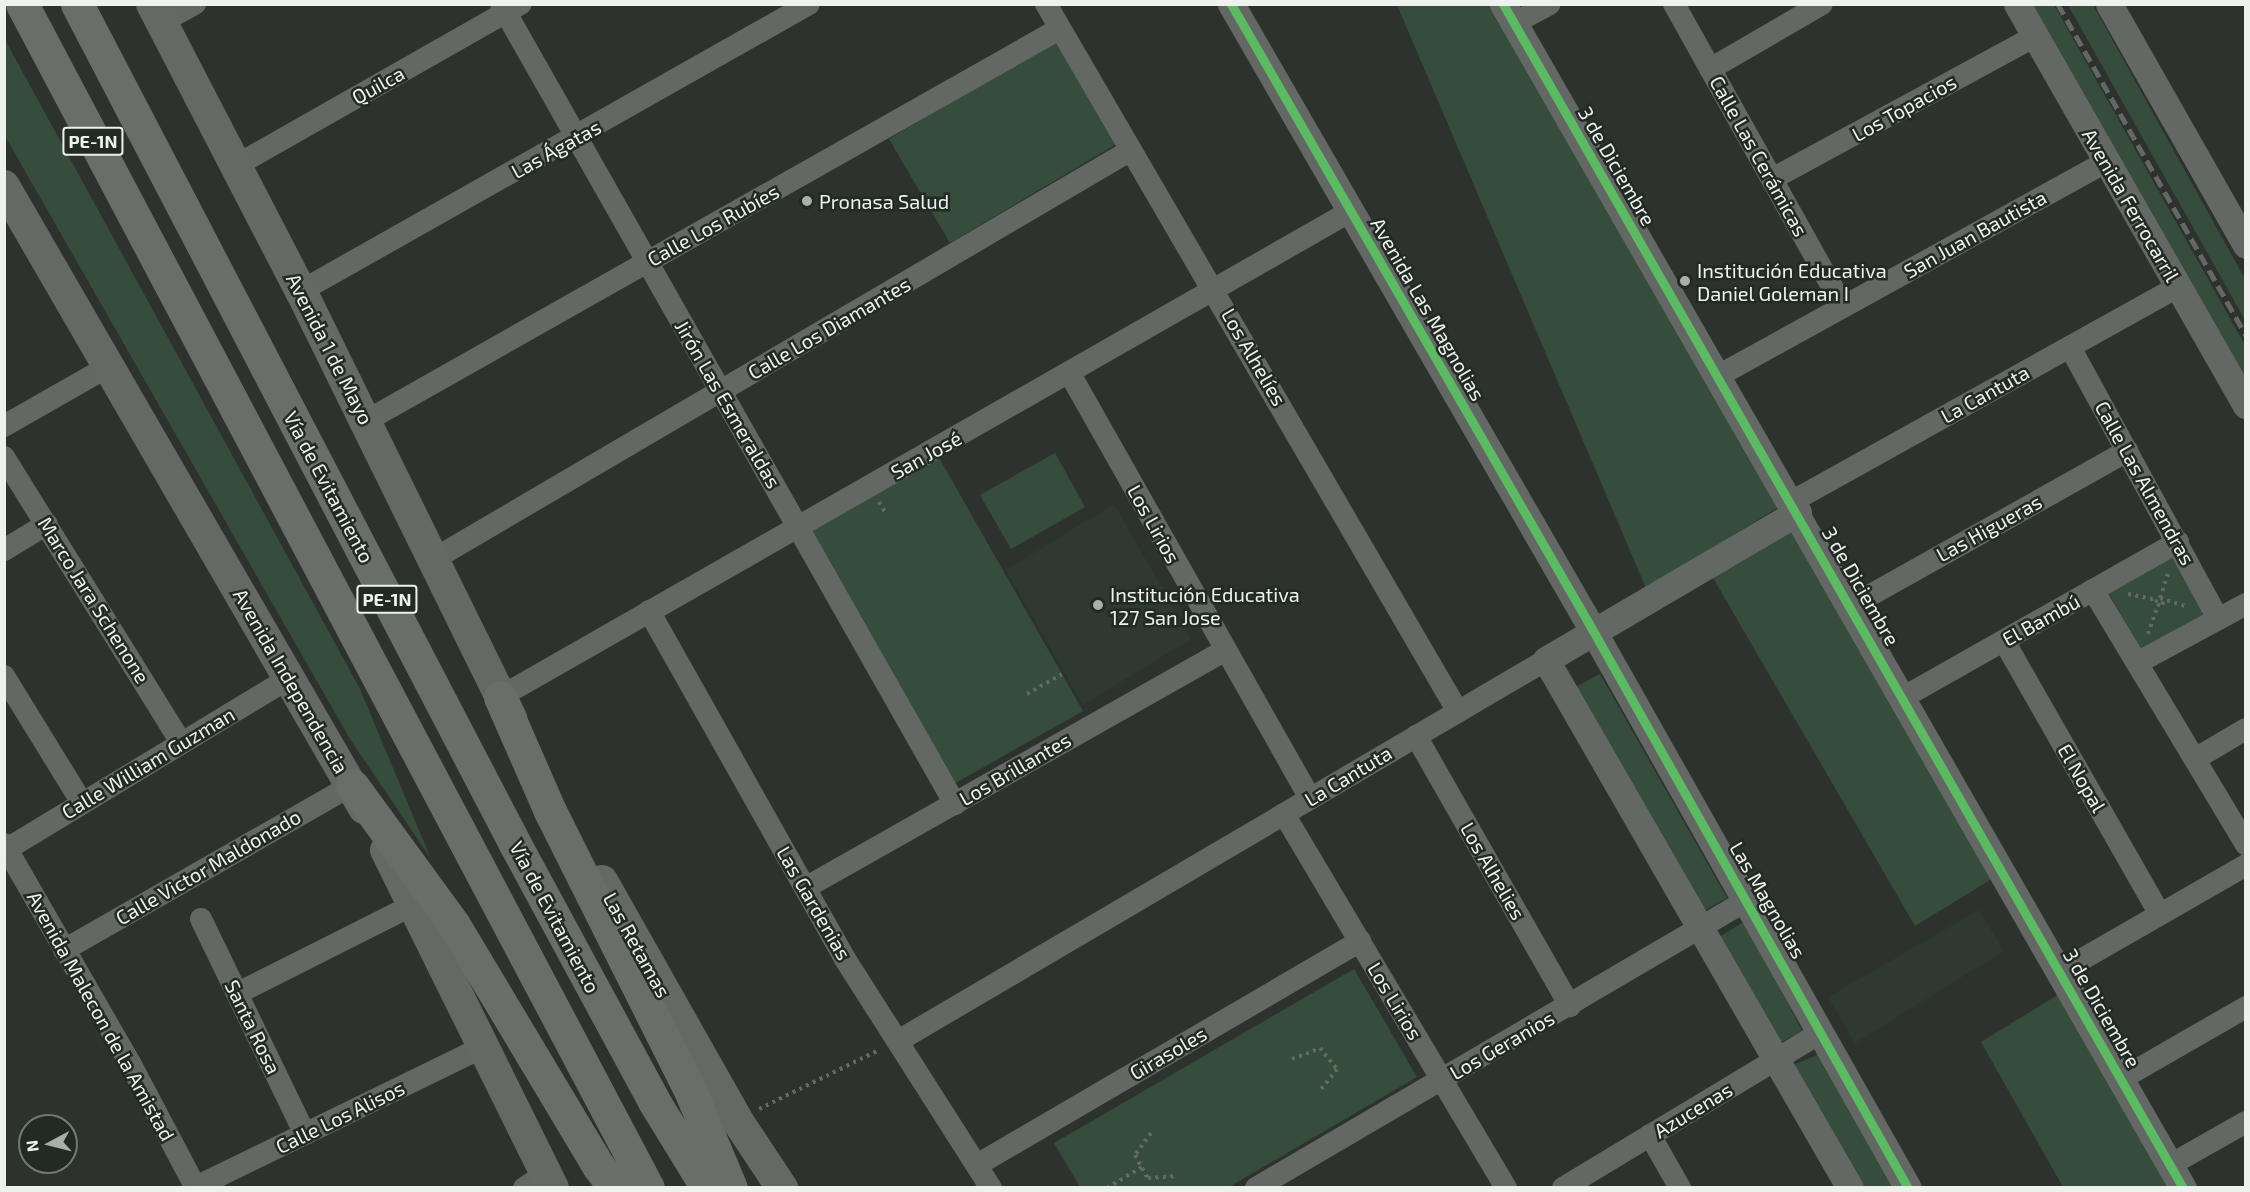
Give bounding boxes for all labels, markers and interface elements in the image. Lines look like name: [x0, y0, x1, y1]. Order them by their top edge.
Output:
street label: Quilca: [348, 61, 408, 109]
street label: Los Topacios: [1848, 69, 1960, 147]
street label: Calle Las Cerámicas: [1705, 72, 1813, 240]
street label: 3 de Diciembre: [1573, 102, 1661, 230]
street label: Las Ágatas: [507, 114, 605, 184]
street label: Avenida Ferrocarril: [2077, 124, 2185, 286]
road number: PE-1N: [62, 126, 124, 156]
street label: Calle Los Rubíes: [643, 179, 783, 271]
street label: San Juan Bautista: [1899, 185, 2051, 283]
place label: Pronasa Salud: [819, 189, 949, 213]
marker: Pronasa Salud: [800, 194, 814, 208]
street label: Avenida Las Magnolias: [1366, 213, 1490, 405]
place label: Institución Educativa Daniel Goleman I: [1697, 258, 1887, 305]
street label: Avenida 1 de Mayo: [282, 270, 378, 428]
street label: Calle Los Diamantes: [744, 272, 914, 384]
marker: Institución Educativa Daniel Goleman I: [1678, 274, 1692, 288]
street label: Los Alhelíes: [1216, 304, 1292, 410]
street label: Jirón Las Esmeraldas: [670, 316, 786, 492]
street label: La Cantuta: [1937, 360, 2033, 428]
street label: Calle Las Almendras: [2090, 397, 2200, 569]
street label: Vía de Evitamiento: [279, 407, 379, 567]
street label: San José: [886, 426, 966, 484]
street label: Los Lirios: [1123, 481, 1185, 567]
street label: Las Higueras: [1932, 489, 2046, 567]
street label: Marco Jara Schenone: [33, 512, 155, 688]
street label: 3 de Diciembre: [1817, 522, 1905, 650]
place label: Institución Educativa 127 San Jose: [1110, 582, 1300, 629]
street label: Avenida Independencia: [228, 584, 354, 778]
road number: PE-1N: [356, 584, 418, 614]
street label: El Bambú: [1998, 589, 2084, 651]
marker: Institución Educativa 127 San Jose: [1091, 598, 1105, 612]
street label: Calle William Guzman: [57, 702, 239, 824]
street label: Los Brillantes: [955, 727, 1075, 811]
street label: El Nopal: [2053, 739, 2111, 817]
street label: La Cantuta: [1300, 741, 1396, 811]
street label: Calle Victor Maldonado: [111, 804, 305, 930]
street label: Los Alhelies: [1455, 818, 1531, 924]
street label: Vía de Evitamiento: [505, 837, 605, 997]
street label: Las Magnolias: [1725, 837, 1811, 963]
street label: Las Gardenias: [772, 842, 856, 964]
street label: Avenida Malecon de la Amistad: [22, 887, 180, 1145]
street label: Las Retamas: [598, 888, 676, 1002]
street label: 3 de Diciembre: [2058, 944, 2146, 1072]
street label: Los Lirios: [1363, 958, 1427, 1044]
street label: Santa Rosa: [220, 976, 286, 1078]
street label: Los Geranios: [1446, 1005, 1558, 1085]
street label: Girasoles: [1125, 1021, 1211, 1085]
street label: Calle Los Alisos: [272, 1075, 408, 1159]
street label: Azucenas: [1649, 1077, 1737, 1143]
north arrow: [18, 1114, 78, 1174]
text: N: [21, 1139, 42, 1153]

